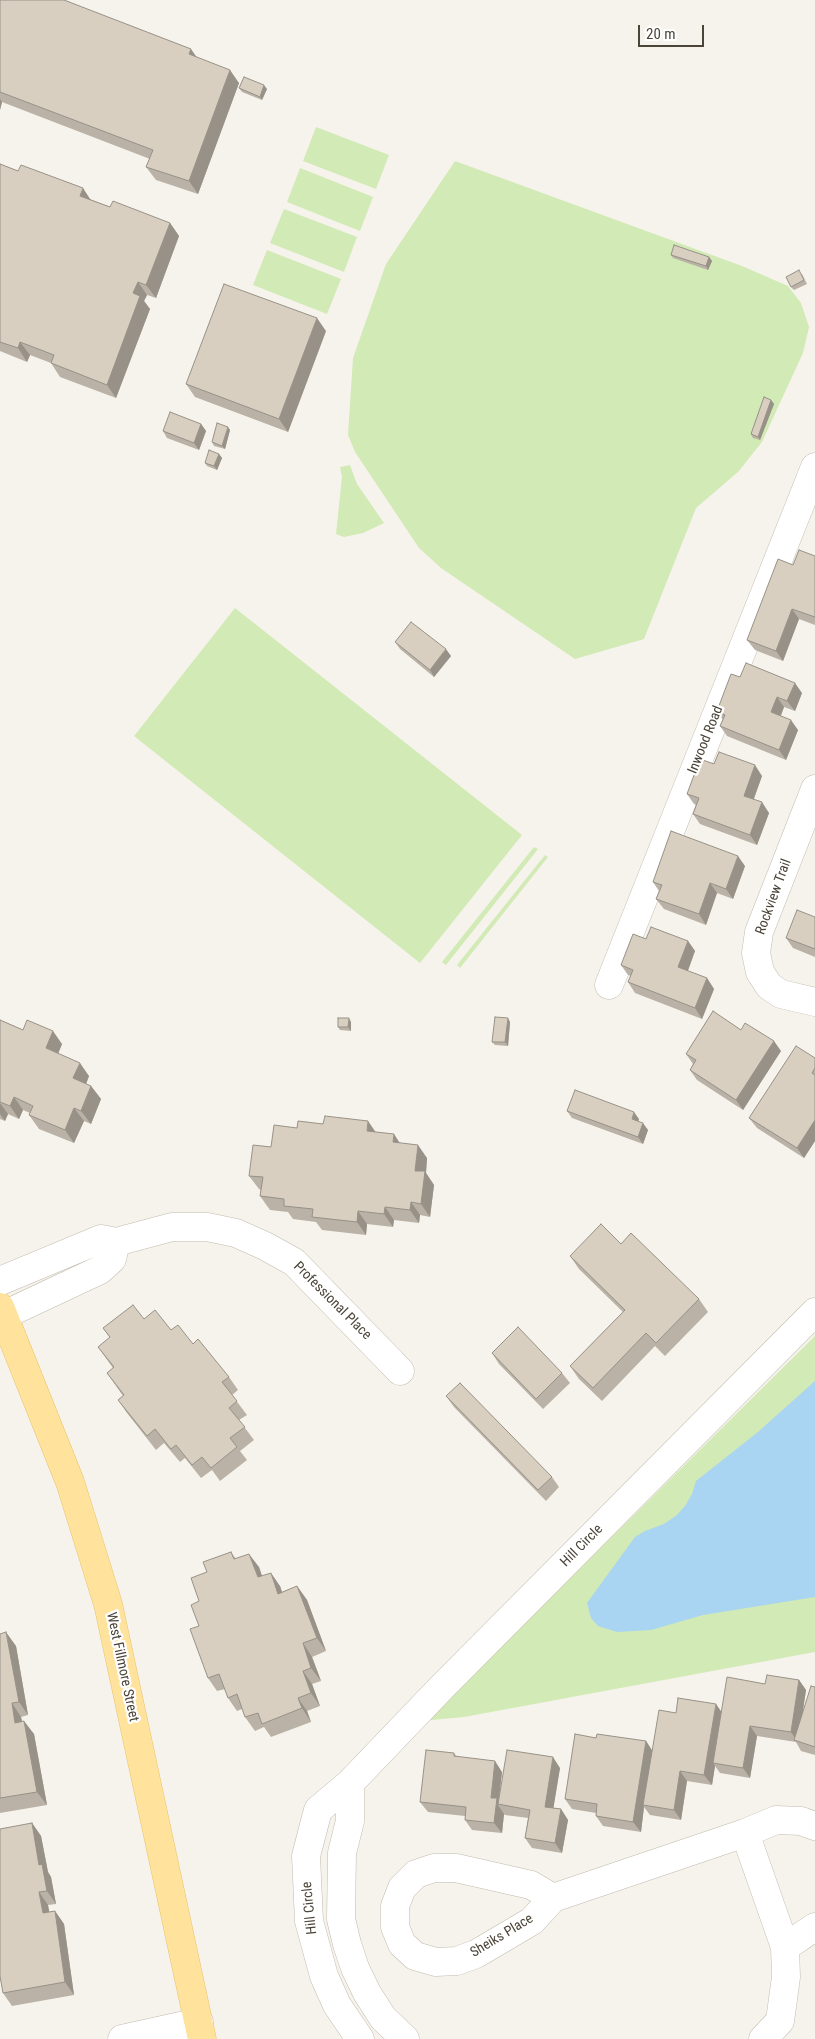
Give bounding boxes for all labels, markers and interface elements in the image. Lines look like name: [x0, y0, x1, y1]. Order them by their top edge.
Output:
scale bar: [640, 15, 706, 47]
text: 20 m: [646, 25, 676, 43]
street label: Inwood Road: [685, 704, 727, 776]
street label: Rockview Trail: [753, 857, 795, 937]
street label: Professional Place: [290, 1259, 374, 1343]
street label: Hill Circle: [557, 1521, 607, 1571]
street label: West Fillmore Street: [102, 1611, 142, 1723]
street label: Hill Circle: [299, 1881, 321, 1935]
street label: Sheiks Place: [467, 1911, 537, 1961]

